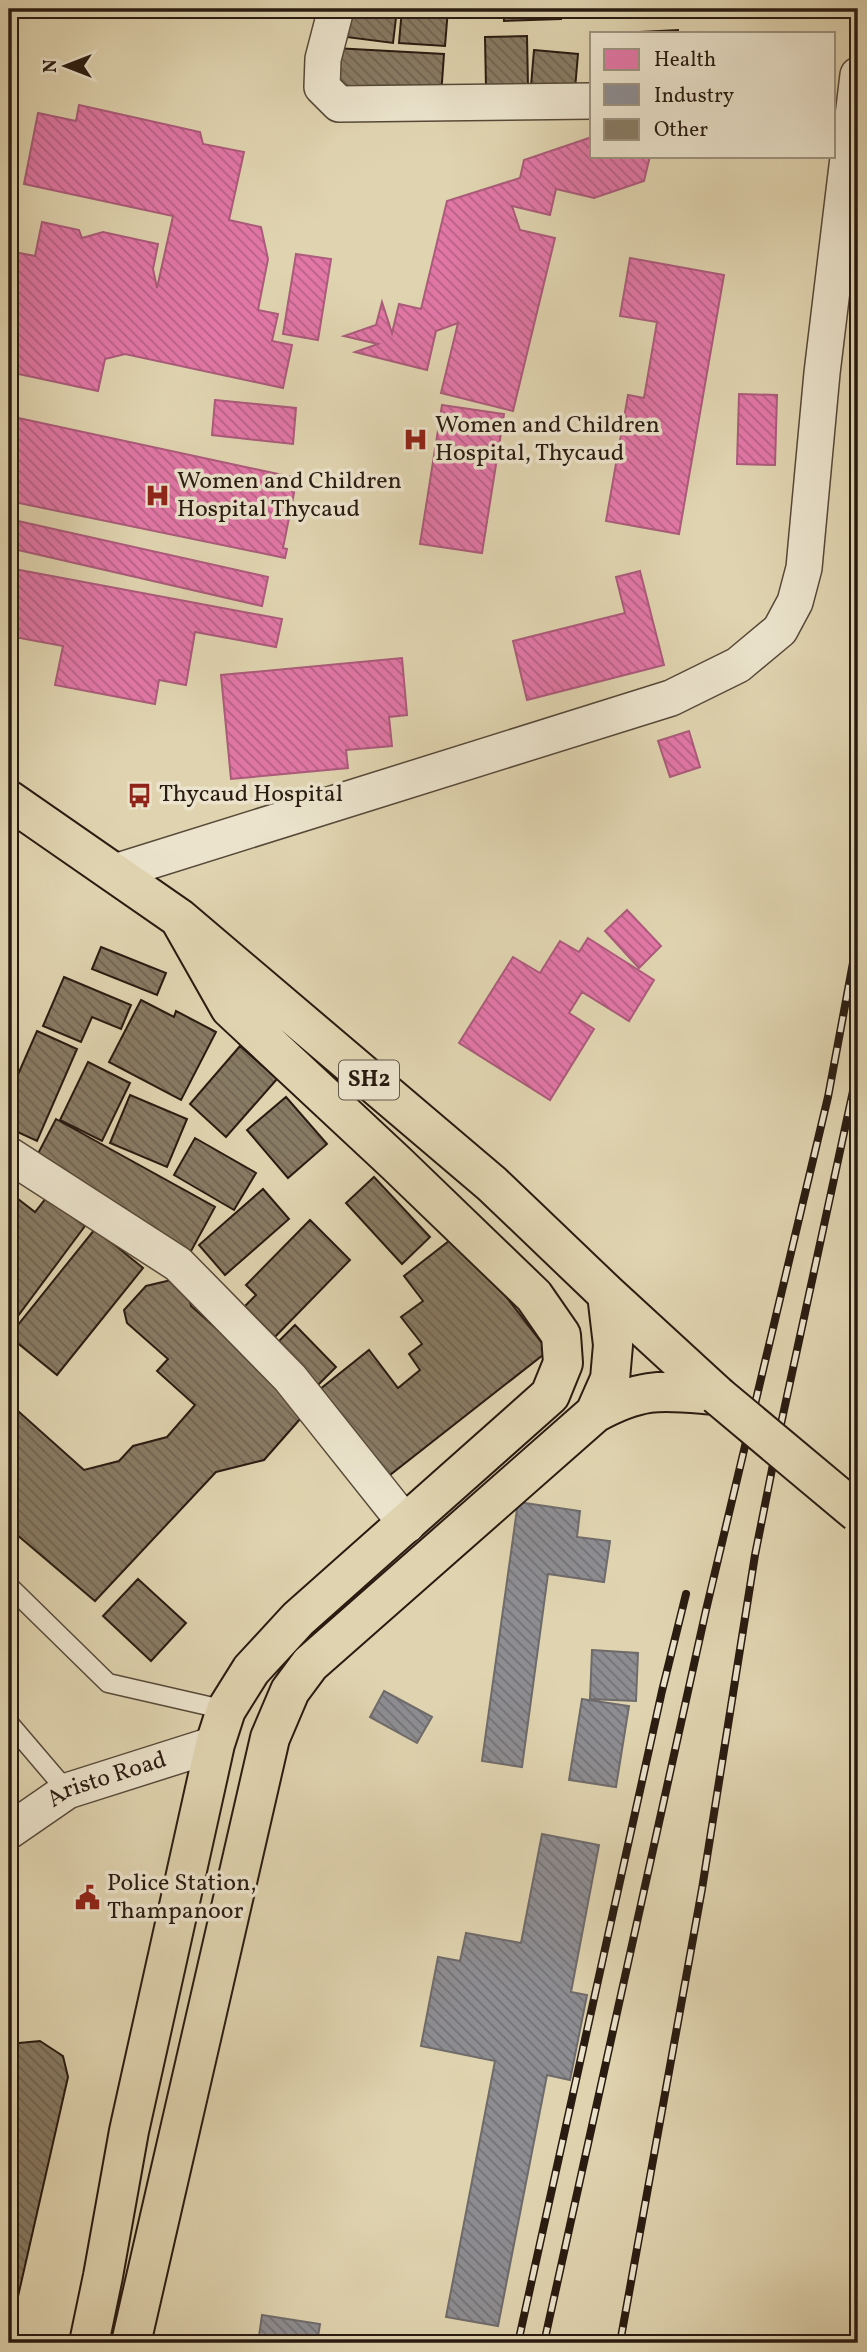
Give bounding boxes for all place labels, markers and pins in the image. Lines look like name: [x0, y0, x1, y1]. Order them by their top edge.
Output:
place label: Women and Children Hospital, Thycaud: [435, 409, 660, 471]
hospital icon: Women and Children Hospital, Thycaud: [401, 426, 429, 454]
place label: Women and Children Hospital Thycaud: [177, 465, 402, 527]
hospital icon: Women and Children Hospital Thycaud: [143, 482, 171, 510]
place label: Thycaud Hospital: [159, 778, 343, 812]
bus stop icon: Thycaud Hospital: [125, 781, 153, 809]
place label: Police Station, Thampanoor: [107, 1867, 257, 1929]
public building icon: Police Station, Thampanoor: [73, 1884, 101, 1912]

